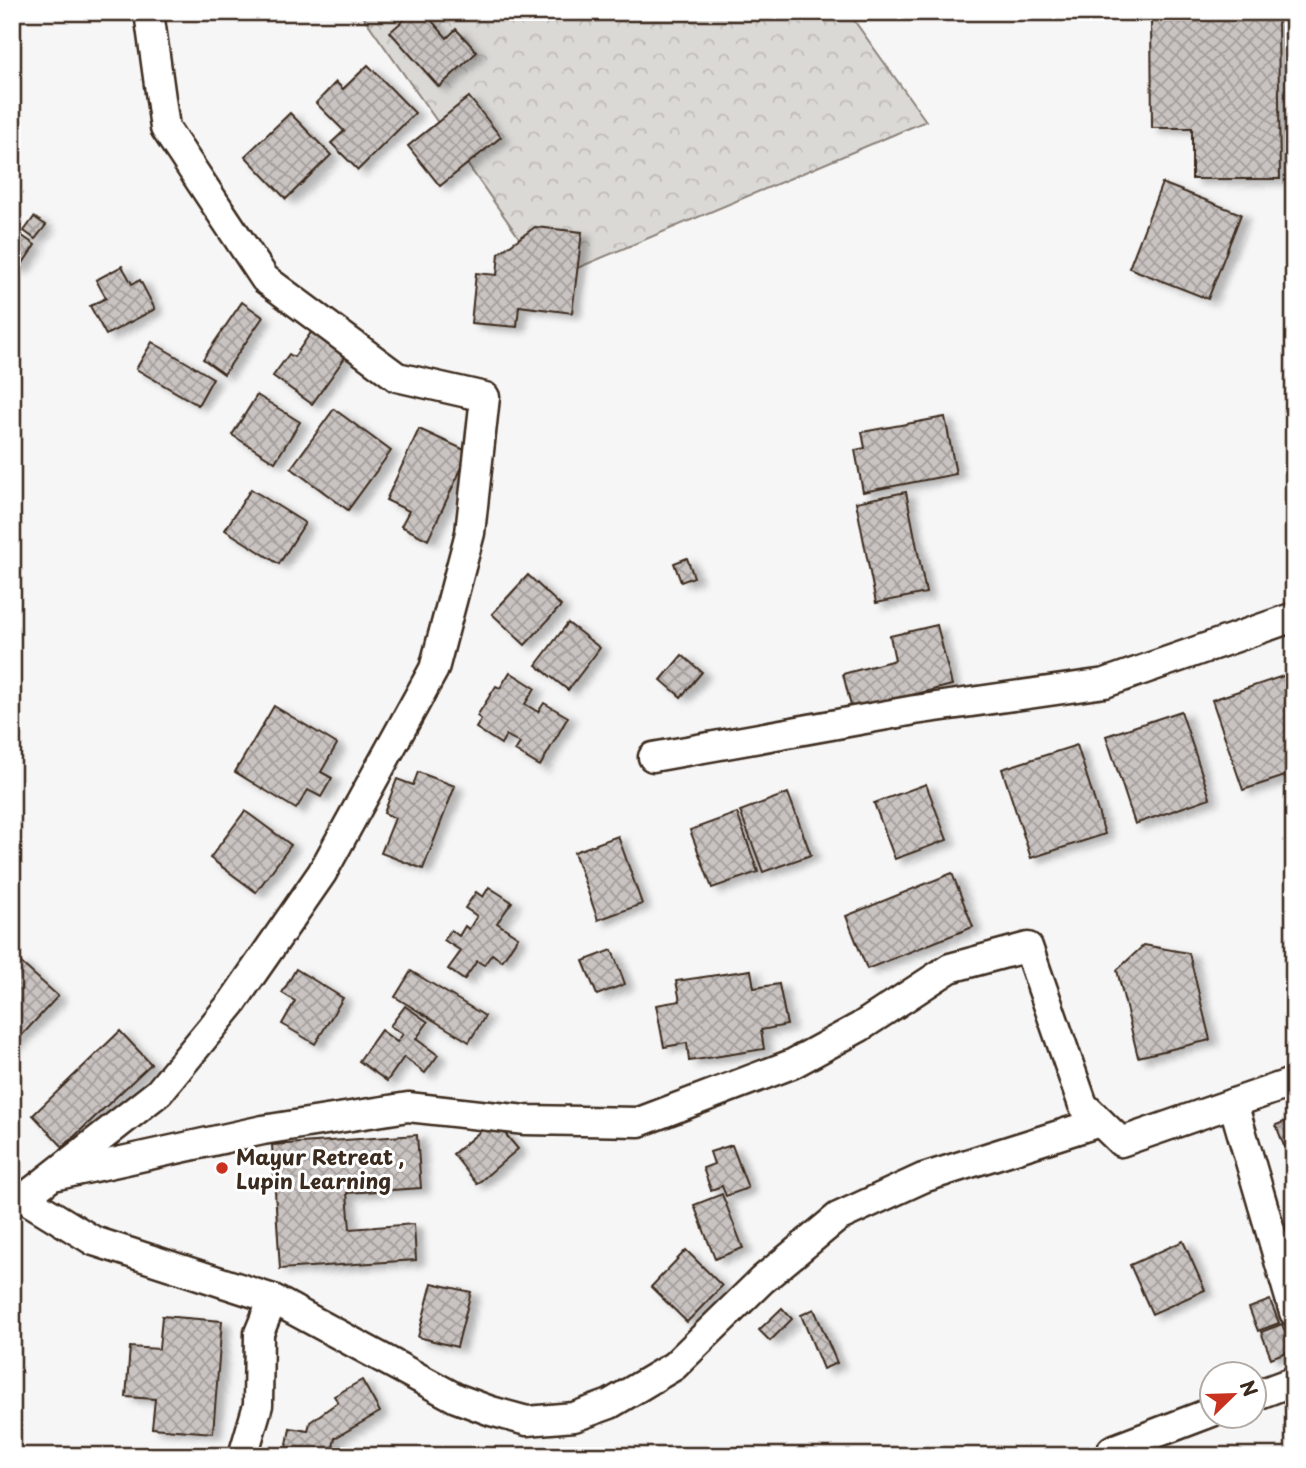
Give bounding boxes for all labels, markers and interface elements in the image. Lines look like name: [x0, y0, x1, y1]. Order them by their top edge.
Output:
place label: Mayur Retreat , Lupin Learning: [236, 1140, 404, 1196]
marker: Mayur Retreat , Lupin Learning: [214, 1160, 230, 1176]
north arrow: [1198, 1360, 1268, 1430]
text: N: [1234, 1376, 1265, 1400]

